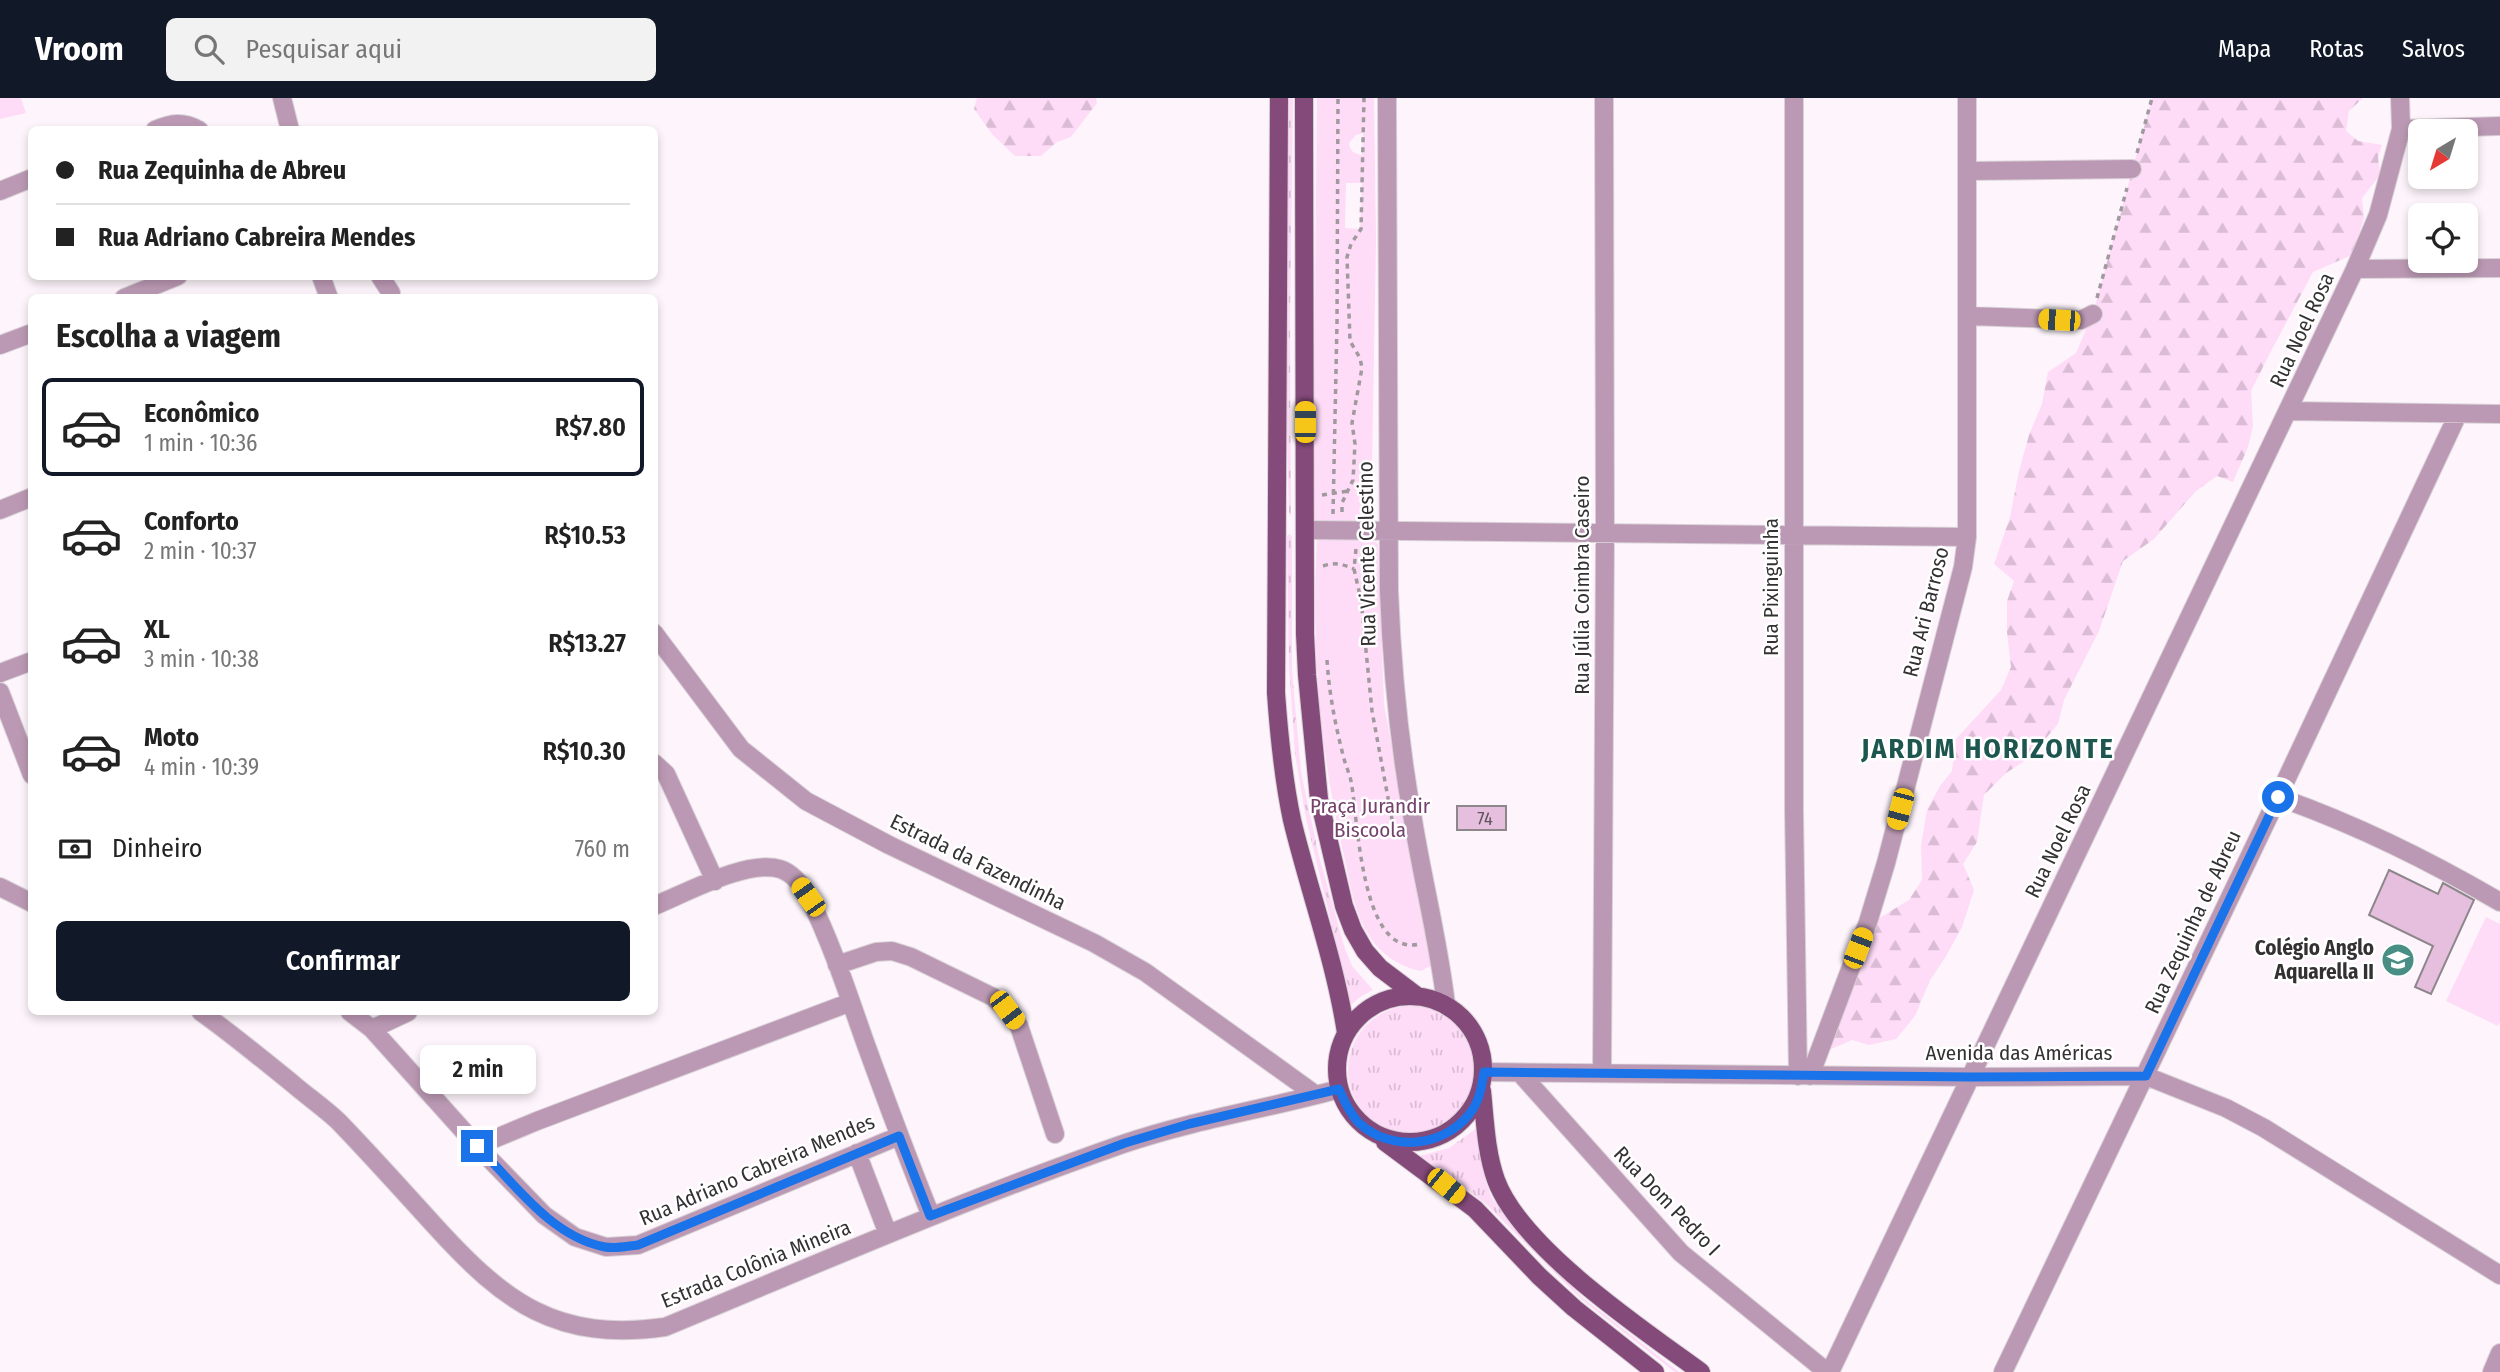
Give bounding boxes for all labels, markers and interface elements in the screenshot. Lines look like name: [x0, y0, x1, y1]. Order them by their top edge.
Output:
search box: [166, 18, 656, 81]
text: Vroom: [35, 29, 124, 69]
icon: search: [190, 30, 228, 68]
text: Pesquisar aqui: [246, 34, 402, 65]
text: Mapa: [2218, 35, 2271, 63]
text: Rotas: [2309, 35, 2364, 63]
text: Salvos: [2402, 35, 2465, 63]
north arrow: [2408, 119, 2478, 189]
map controls: [2408, 119, 2478, 273]
text: Rua Zequinha de Abreu: [98, 155, 346, 186]
button: locate: [2408, 203, 2478, 273]
text: Rua Adriano Cabreira Mendes: [98, 222, 415, 253]
street label: Rua Noel Rosa: [2264, 268, 2340, 392]
car: [2038, 308, 2081, 332]
text: Escolha a viagem: [56, 317, 281, 355]
icon: car: [60, 396, 123, 459]
text: Econômico: [144, 398, 259, 429]
car: [1295, 401, 1316, 443]
text: R$7.80: [555, 412, 626, 443]
text: 1 min · 10:36: [144, 429, 257, 457]
street label: Rua Vicente Celestino: [1352, 461, 1382, 647]
street label: Rua Júlia Coimbra Caseiro: [1569, 475, 1595, 695]
icon: car: [60, 504, 123, 567]
text: Conforto: [144, 506, 239, 537]
street label: Rua Pixinguinha: [1758, 518, 1784, 656]
text: R$10.53: [544, 520, 626, 551]
text: 2 min · 10:37: [144, 537, 256, 565]
street label: Rua Ari Barroso: [1897, 544, 1955, 680]
icon: car: [60, 612, 123, 675]
text: XL: [144, 614, 170, 645]
text: R$13.27: [548, 628, 626, 659]
text: 3 min · 10:38: [144, 645, 259, 673]
icon: car: [60, 720, 123, 783]
text: Moto: [144, 722, 199, 753]
district label: JARDIM HORIZONTE: [1860, 732, 2115, 765]
text: R$10.30: [542, 736, 626, 767]
text: 4 min · 10:39: [144, 753, 259, 781]
street label: Rua Noel Rosa: [2019, 780, 2097, 902]
route start: [2262, 781, 2294, 813]
car: [1885, 786, 1916, 832]
park label: Praça Jurandir Biscoola: [1310, 793, 1431, 843]
street label: Estrada da Fazendinha: [886, 808, 1070, 916]
house number: 74: [1477, 808, 1493, 830]
street label: Rua Zequinha de Abreu: [2139, 826, 2247, 1018]
icon: cash: [56, 830, 94, 868]
text: Dinheiro: [112, 833, 202, 864]
text: 760 m: [575, 835, 630, 863]
car: [788, 874, 829, 920]
button: Confirmar: [56, 921, 630, 1001]
car: [1841, 925, 1876, 971]
place label: Colégio Anglo Aquarella II: [2255, 935, 2374, 985]
school or university icon: Colégio Anglo Aquarella II: [2379, 941, 2417, 979]
car: [986, 987, 1029, 1033]
street label: Avenida das Américas: [1926, 1040, 2112, 1066]
callout: 2 min: [419, 1044, 535, 1094]
text: 2 min: [452, 1055, 504, 1083]
street label: Rua Adriano Cabreira Mendes: [635, 1109, 879, 1231]
route end: [461, 1130, 493, 1162]
street label: Rua Dom Pedro I: [1608, 1141, 1726, 1261]
car: [1424, 1165, 1469, 1207]
street label: Estrada Colônia Mineira: [657, 1214, 855, 1314]

